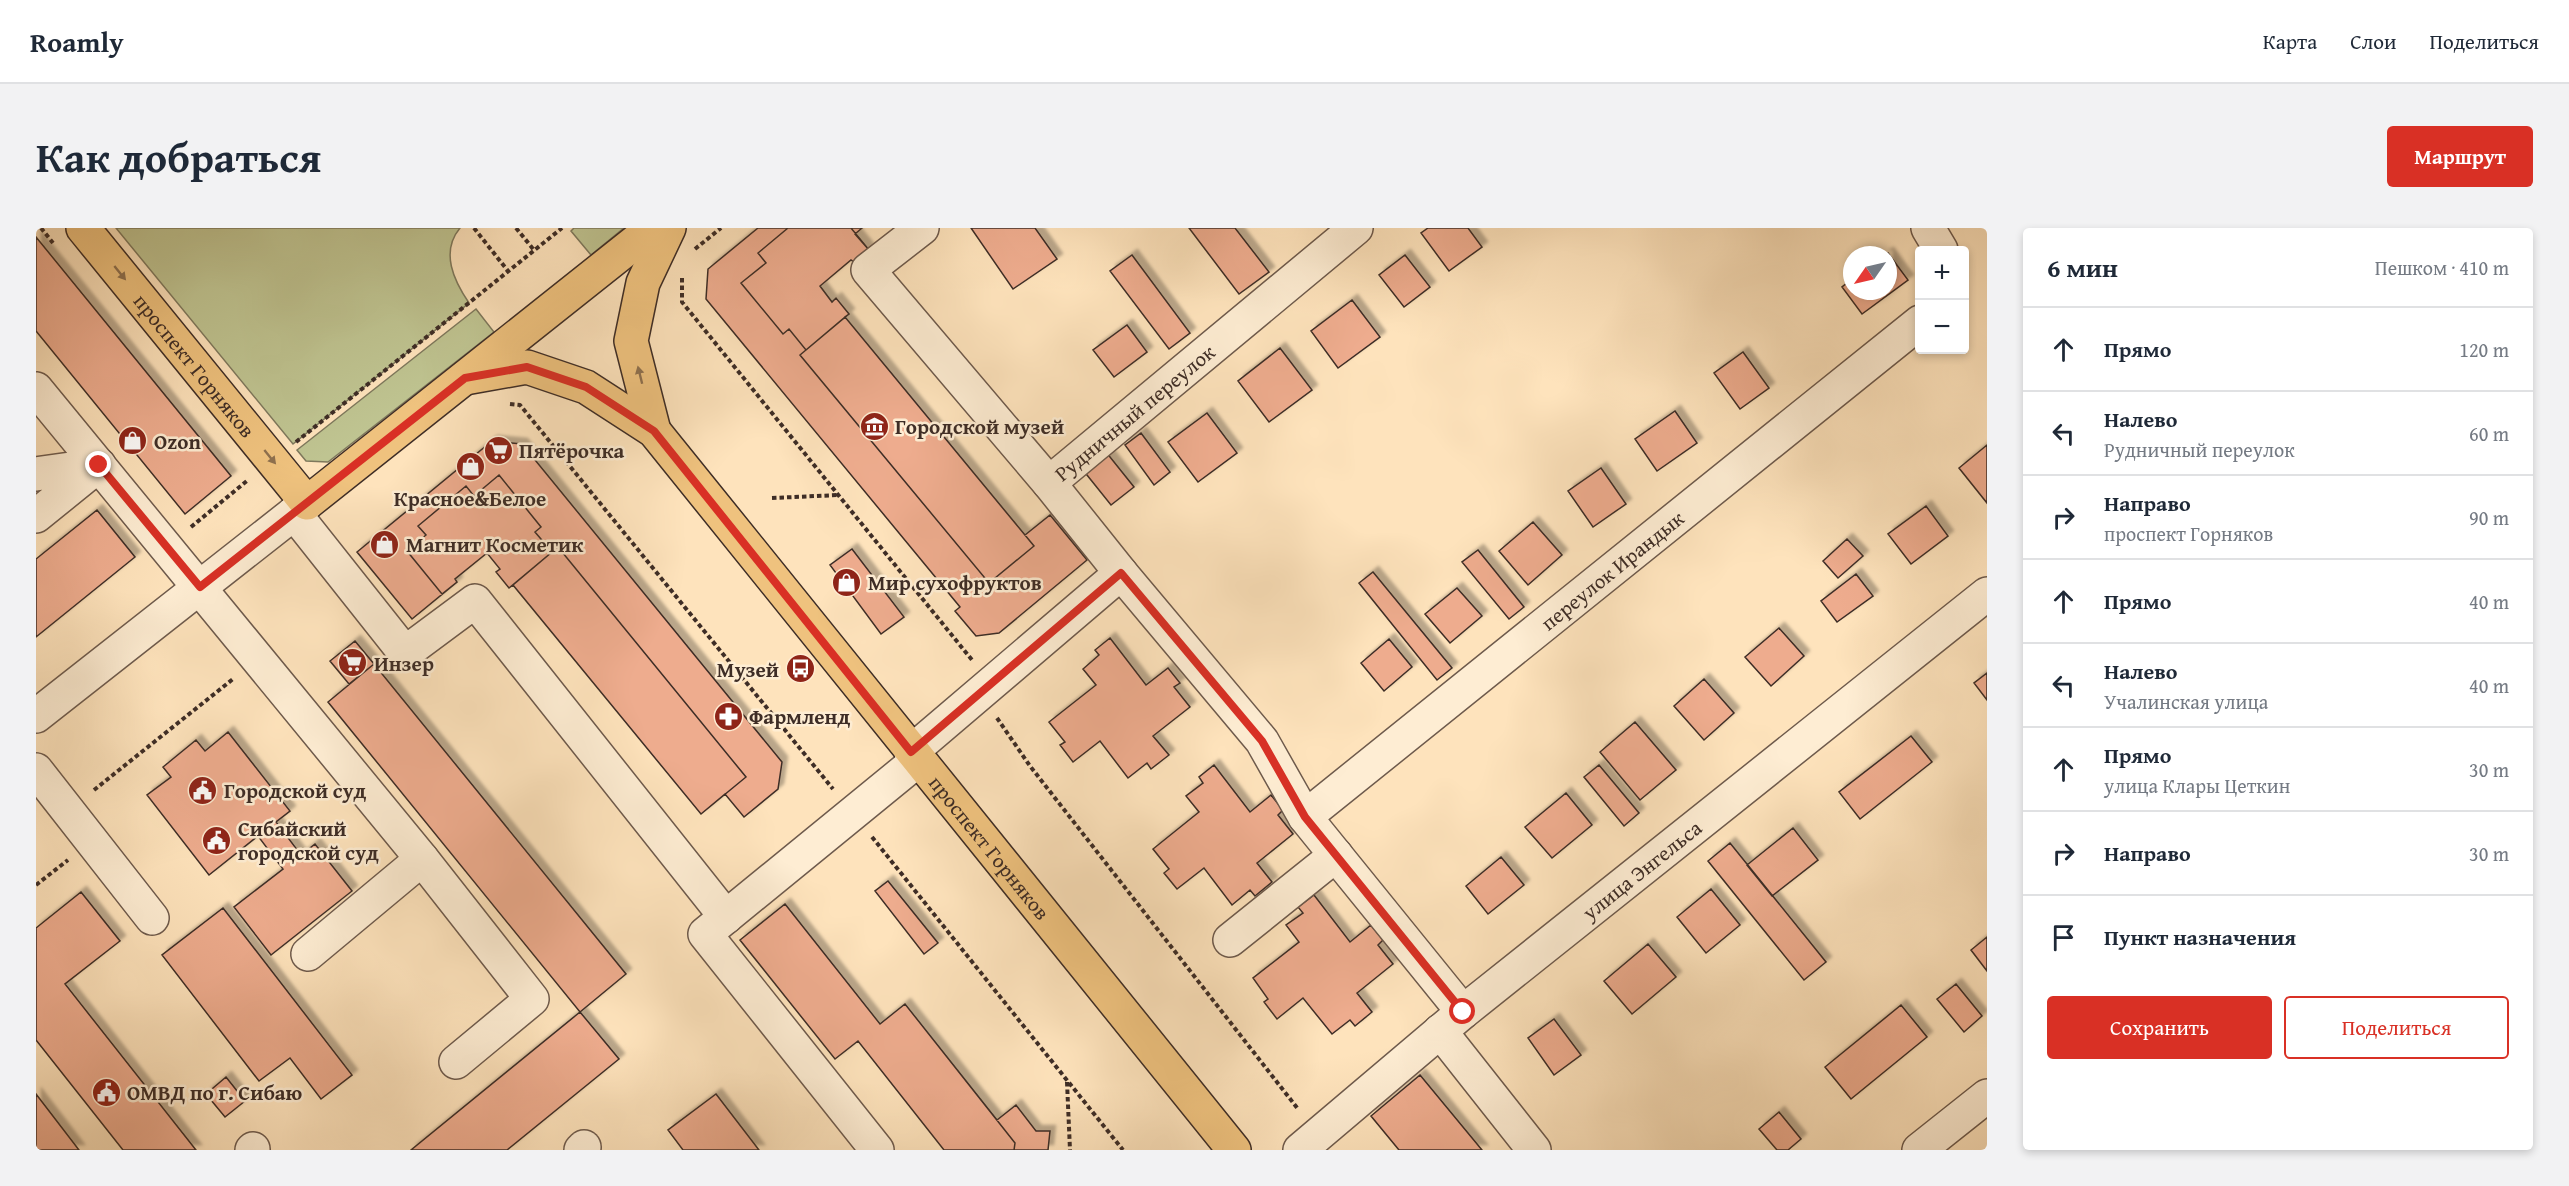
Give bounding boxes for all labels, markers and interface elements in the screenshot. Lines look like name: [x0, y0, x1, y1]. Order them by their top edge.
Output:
text: Roamly: [30, 21, 124, 62]
text: Карта: [2263, 26, 2317, 57]
text: Слои: [2350, 26, 2396, 57]
text: Поделиться: [2429, 26, 2539, 57]
text: Как добраться: [36, 126, 321, 187]
button: Маршрут: [2387, 126, 2533, 187]
north arrow: [1843, 246, 1897, 300]
map controls: [1915, 246, 1969, 354]
button: +: [1915, 246, 1969, 300]
text: 6 мин: [2047, 248, 2118, 287]
text: Пешком · 410 m: [2375, 253, 2509, 282]
one-way arrow: [113, 265, 126, 280]
street label: проспект Горняков: [127, 287, 263, 444]
button: −: [1915, 300, 1969, 354]
icon: ahead: [2047, 333, 2080, 366]
text: Прямо: [2104, 333, 2171, 365]
text: 120 m: [2459, 335, 2509, 364]
street label: Рудничный переулок: [1047, 336, 1221, 488]
one-way arrow: [634, 366, 644, 384]
text: Налево: [2104, 403, 2177, 435]
museum icon: Городской музей: [858, 410, 890, 442]
place label: Городской музей: [895, 411, 1064, 442]
icon: left: [2047, 417, 2080, 450]
text: 60 m: [2469, 419, 2509, 448]
shop icon: Ozon: [117, 425, 149, 457]
place label: Ozon: [154, 426, 201, 457]
supermarket icon: Пятёрочка: [482, 434, 514, 466]
place label: Пятёрочка: [519, 435, 625, 466]
text: Рудничный переулок: [2104, 435, 2295, 464]
one-way arrow: [263, 449, 276, 464]
route end: [85, 451, 111, 477]
shop icon: Красное&Белое: [454, 451, 486, 483]
place label: Красное&Белое: [394, 483, 546, 514]
text: Направо: [2104, 487, 2191, 519]
icon: right: [2047, 501, 2080, 534]
street label: переулок Ирандык: [1534, 503, 1690, 637]
text: 90 m: [2469, 503, 2509, 532]
text: проспект Горняков: [2104, 519, 2273, 548]
shop icon: Магнит Косметик: [369, 528, 401, 560]
place label: Магнит Косметик: [406, 529, 584, 560]
shop icon: Мир сухофруктов: [831, 566, 863, 598]
place label: Мир сухофруктов: [868, 567, 1042, 598]
icon: ahead: [2047, 585, 2080, 618]
text: Прямо: [2104, 585, 2171, 617]
text: 40 m: [2469, 587, 2509, 616]
supermarket icon: Инзер: [337, 647, 369, 679]
place label: Инзер: [374, 648, 434, 679]
bus stop icon: Музей: [784, 653, 816, 685]
place label: Музей: [717, 654, 779, 685]
text: Налево: [2104, 655, 2177, 687]
icon: left: [2047, 669, 2080, 702]
text: 40 m: [2469, 671, 2509, 700]
text: Учалинская улица: [2104, 687, 2268, 716]
pharmacy icon: Фармленд: [712, 700, 744, 732]
place label: Фармленд: [749, 701, 850, 732]
text: Прямо: [2104, 739, 2171, 771]
icon: ahead: [2047, 753, 2080, 786]
text: 30 m: [2469, 755, 2509, 784]
street label: проспект Горняков: [922, 768, 1058, 926]
text: улица Клары Цеткин: [2104, 771, 2290, 800]
public building icon: Городской суд: [187, 774, 219, 806]
place label: Городской суд: [224, 775, 366, 806]
street label: улица Энгельса: [1574, 812, 1708, 928]
place label: Сибайский городской суд: [238, 813, 379, 868]
public building icon: Сибайский городской суд: [201, 824, 233, 856]
icon: right: [2047, 837, 2080, 870]
text: Направо: [2104, 837, 2191, 869]
text: 30 m: [2469, 839, 2509, 868]
icon: arrive: [2047, 921, 2080, 954]
text: Пункт назначения: [2104, 921, 2296, 953]
button: Сохранить: [2047, 996, 2272, 1059]
button: Поделиться: [2284, 996, 2509, 1059]
route start: [1449, 998, 1475, 1024]
public building icon: ОМВД по г. Сибаю: [90, 1076, 122, 1108]
place label: ОМВД по г. Сибаю: [127, 1077, 303, 1108]

